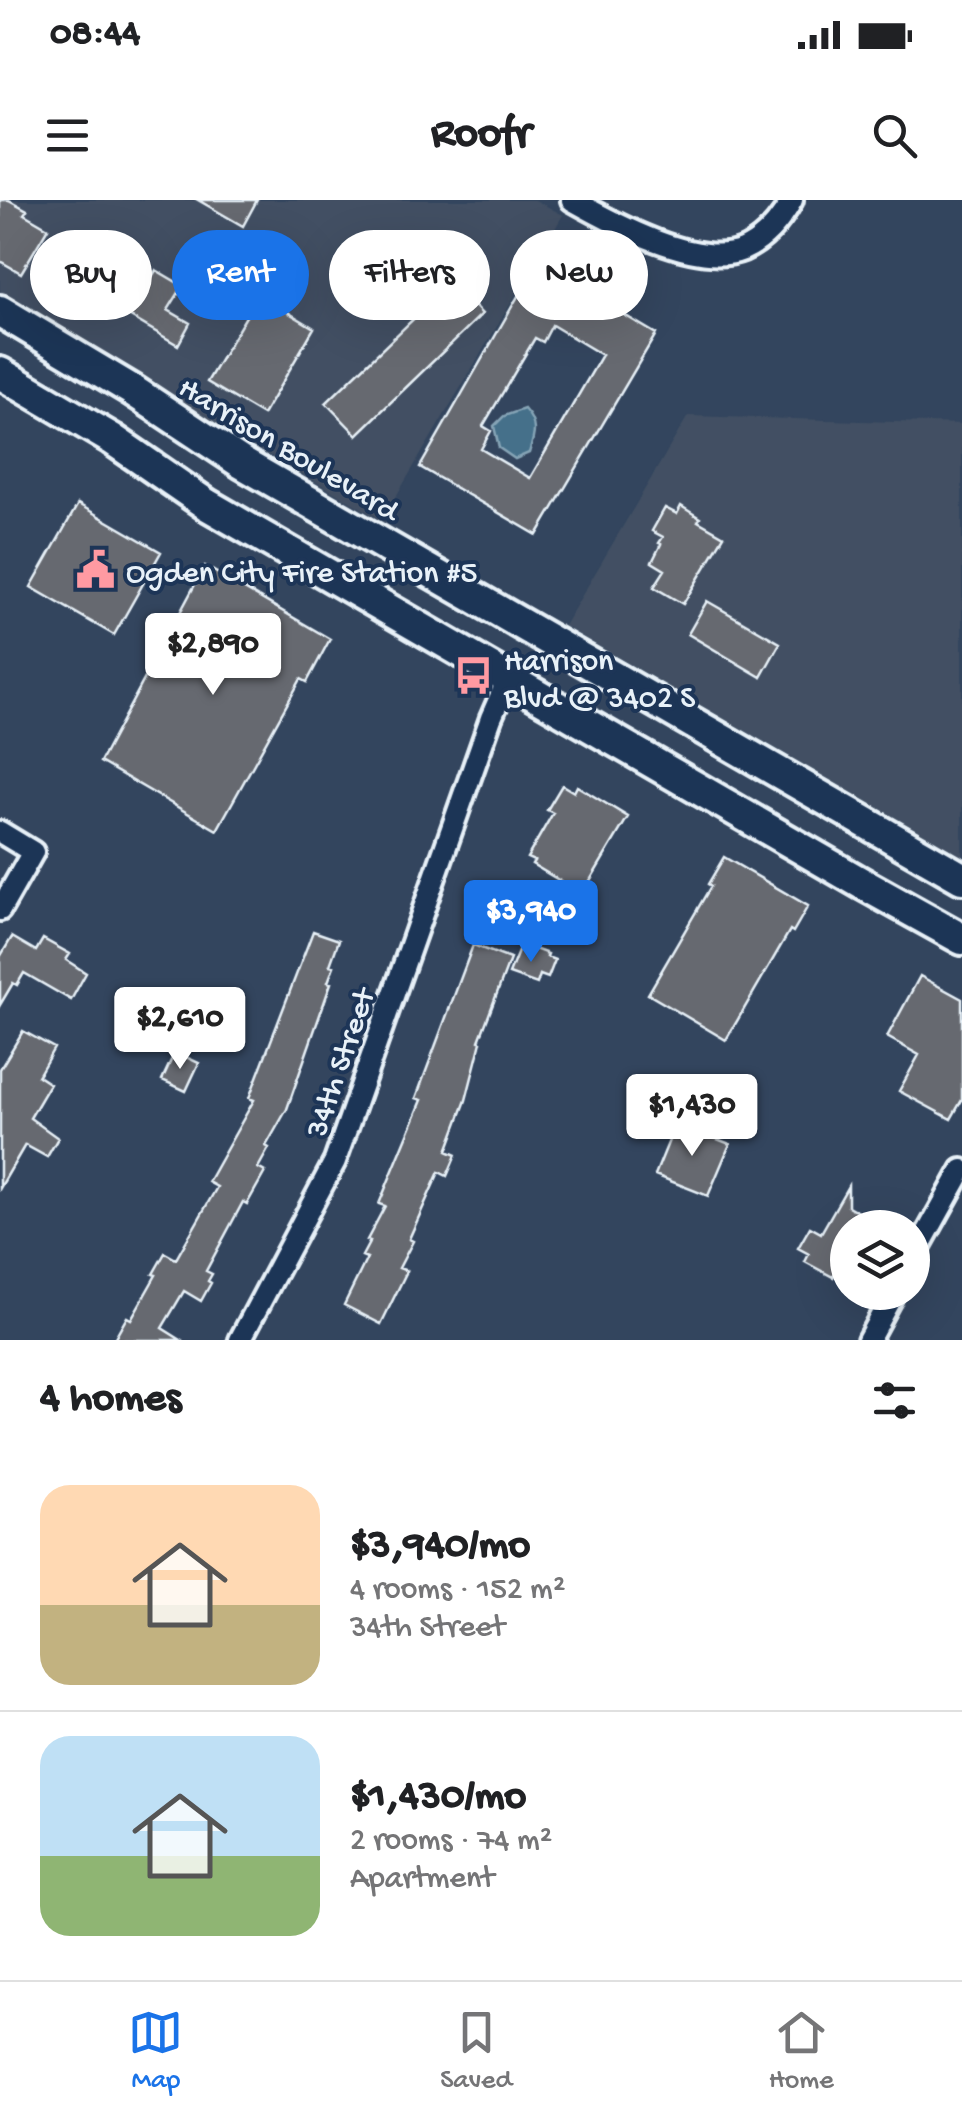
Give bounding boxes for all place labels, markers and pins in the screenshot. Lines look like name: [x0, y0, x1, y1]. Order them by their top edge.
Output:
public building icon: Ogden City Fire Station #5: [75, 549, 117, 591]
place label: Ogden City Fire Station #5: [126, 556, 477, 594]
pin: $2,890: [132, 613, 294, 698]
place label: Harrison Blvd @ 3402 S: [503, 644, 695, 719]
bus stop icon: Harrison Blvd @ 3402 S: [453, 655, 495, 697]
pin: $3,940: [450, 880, 612, 965]
pin: $2,610: [99, 987, 261, 1072]
pin: $1,430: [611, 1074, 773, 1159]

